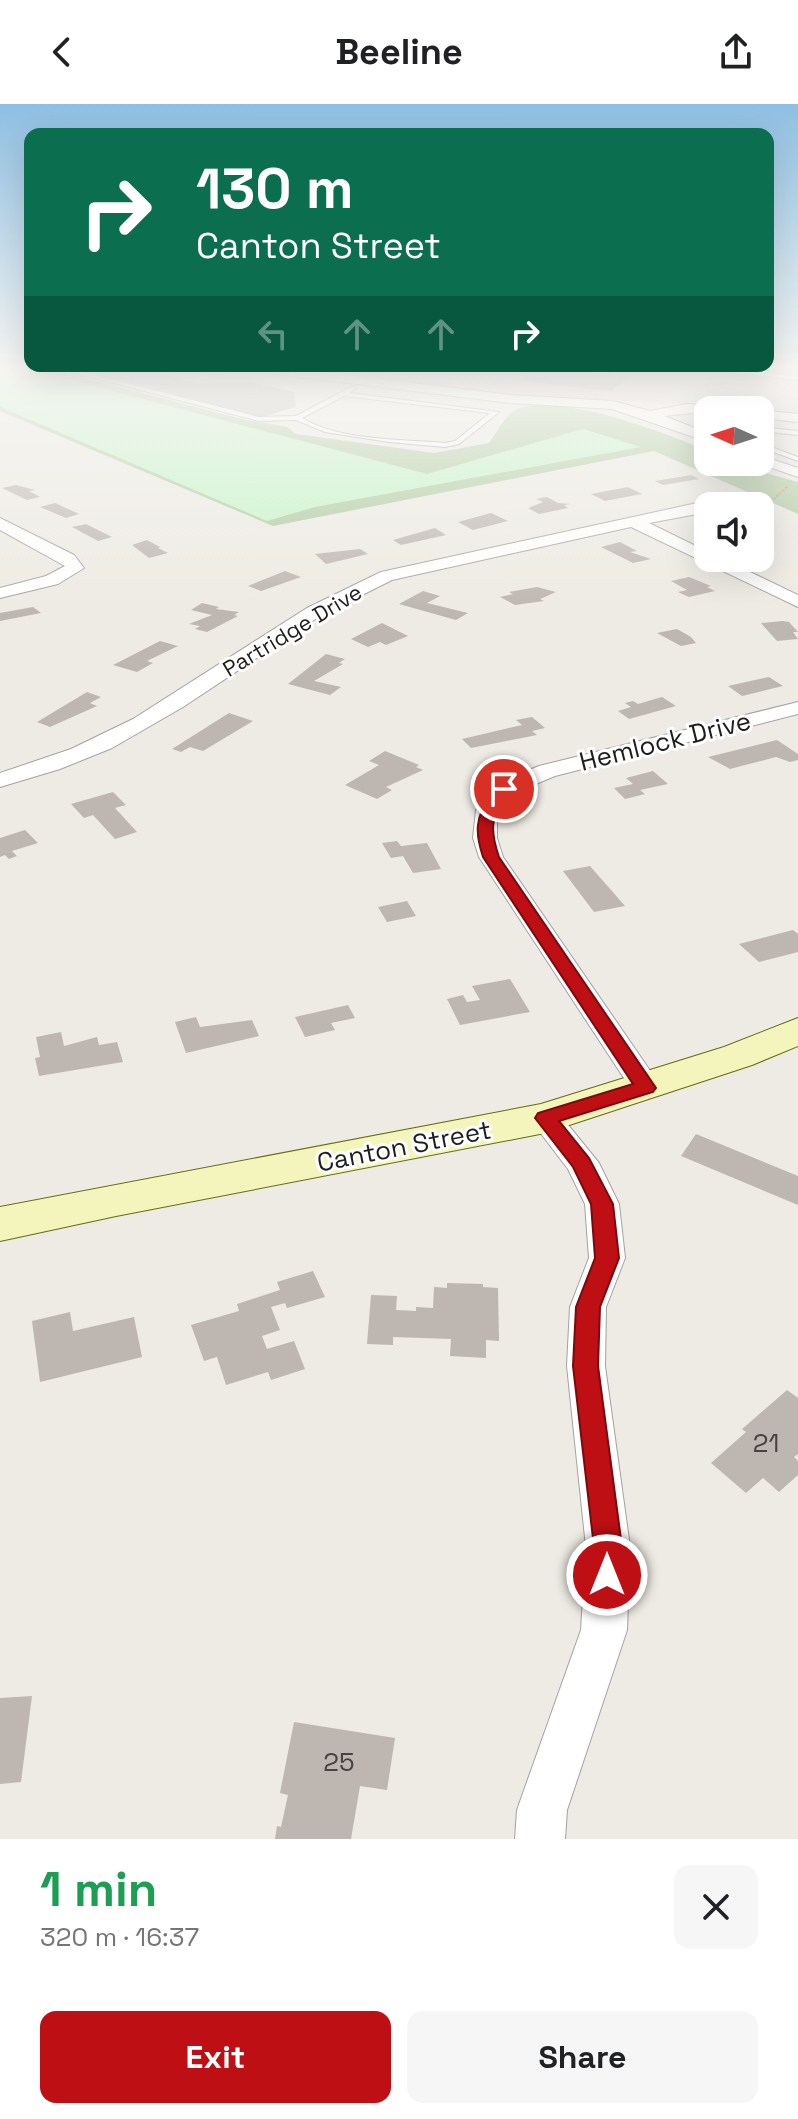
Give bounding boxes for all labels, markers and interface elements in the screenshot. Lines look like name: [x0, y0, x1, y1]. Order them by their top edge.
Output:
text: Beeline: [335, 29, 463, 75]
icon: back: [40, 30, 84, 74]
icon: share: [714, 30, 758, 74]
text: 130 m: [196, 153, 354, 224]
icon: right: [64, 160, 168, 264]
text: Canton Street: [196, 223, 441, 269]
icon: left: [251, 312, 295, 356]
icon: ahead: [335, 312, 379, 356]
icon: ahead: [419, 312, 463, 356]
icon: right: [503, 312, 547, 356]
north arrow: [694, 396, 774, 476]
map controls: [694, 396, 774, 572]
button: sound: [694, 492, 774, 572]
street label: Partridge Drive: [217, 577, 367, 683]
street label: Hemlock Drive: [576, 703, 754, 779]
pin: [470, 755, 538, 823]
icon: arrive: [482, 767, 526, 811]
street label: Canton Street: [314, 1112, 494, 1180]
house number: 21: [753, 1426, 779, 1460]
position arrow: [565, 1533, 649, 1617]
house number: 25: [323, 1745, 355, 1779]
text: 1 min: [40, 1859, 157, 1920]
button: close: [674, 1865, 758, 1949]
text: 320 m · 16:37: [40, 1920, 199, 1954]
button: Exit: [40, 2011, 391, 2103]
button: Share: [407, 2011, 758, 2103]

